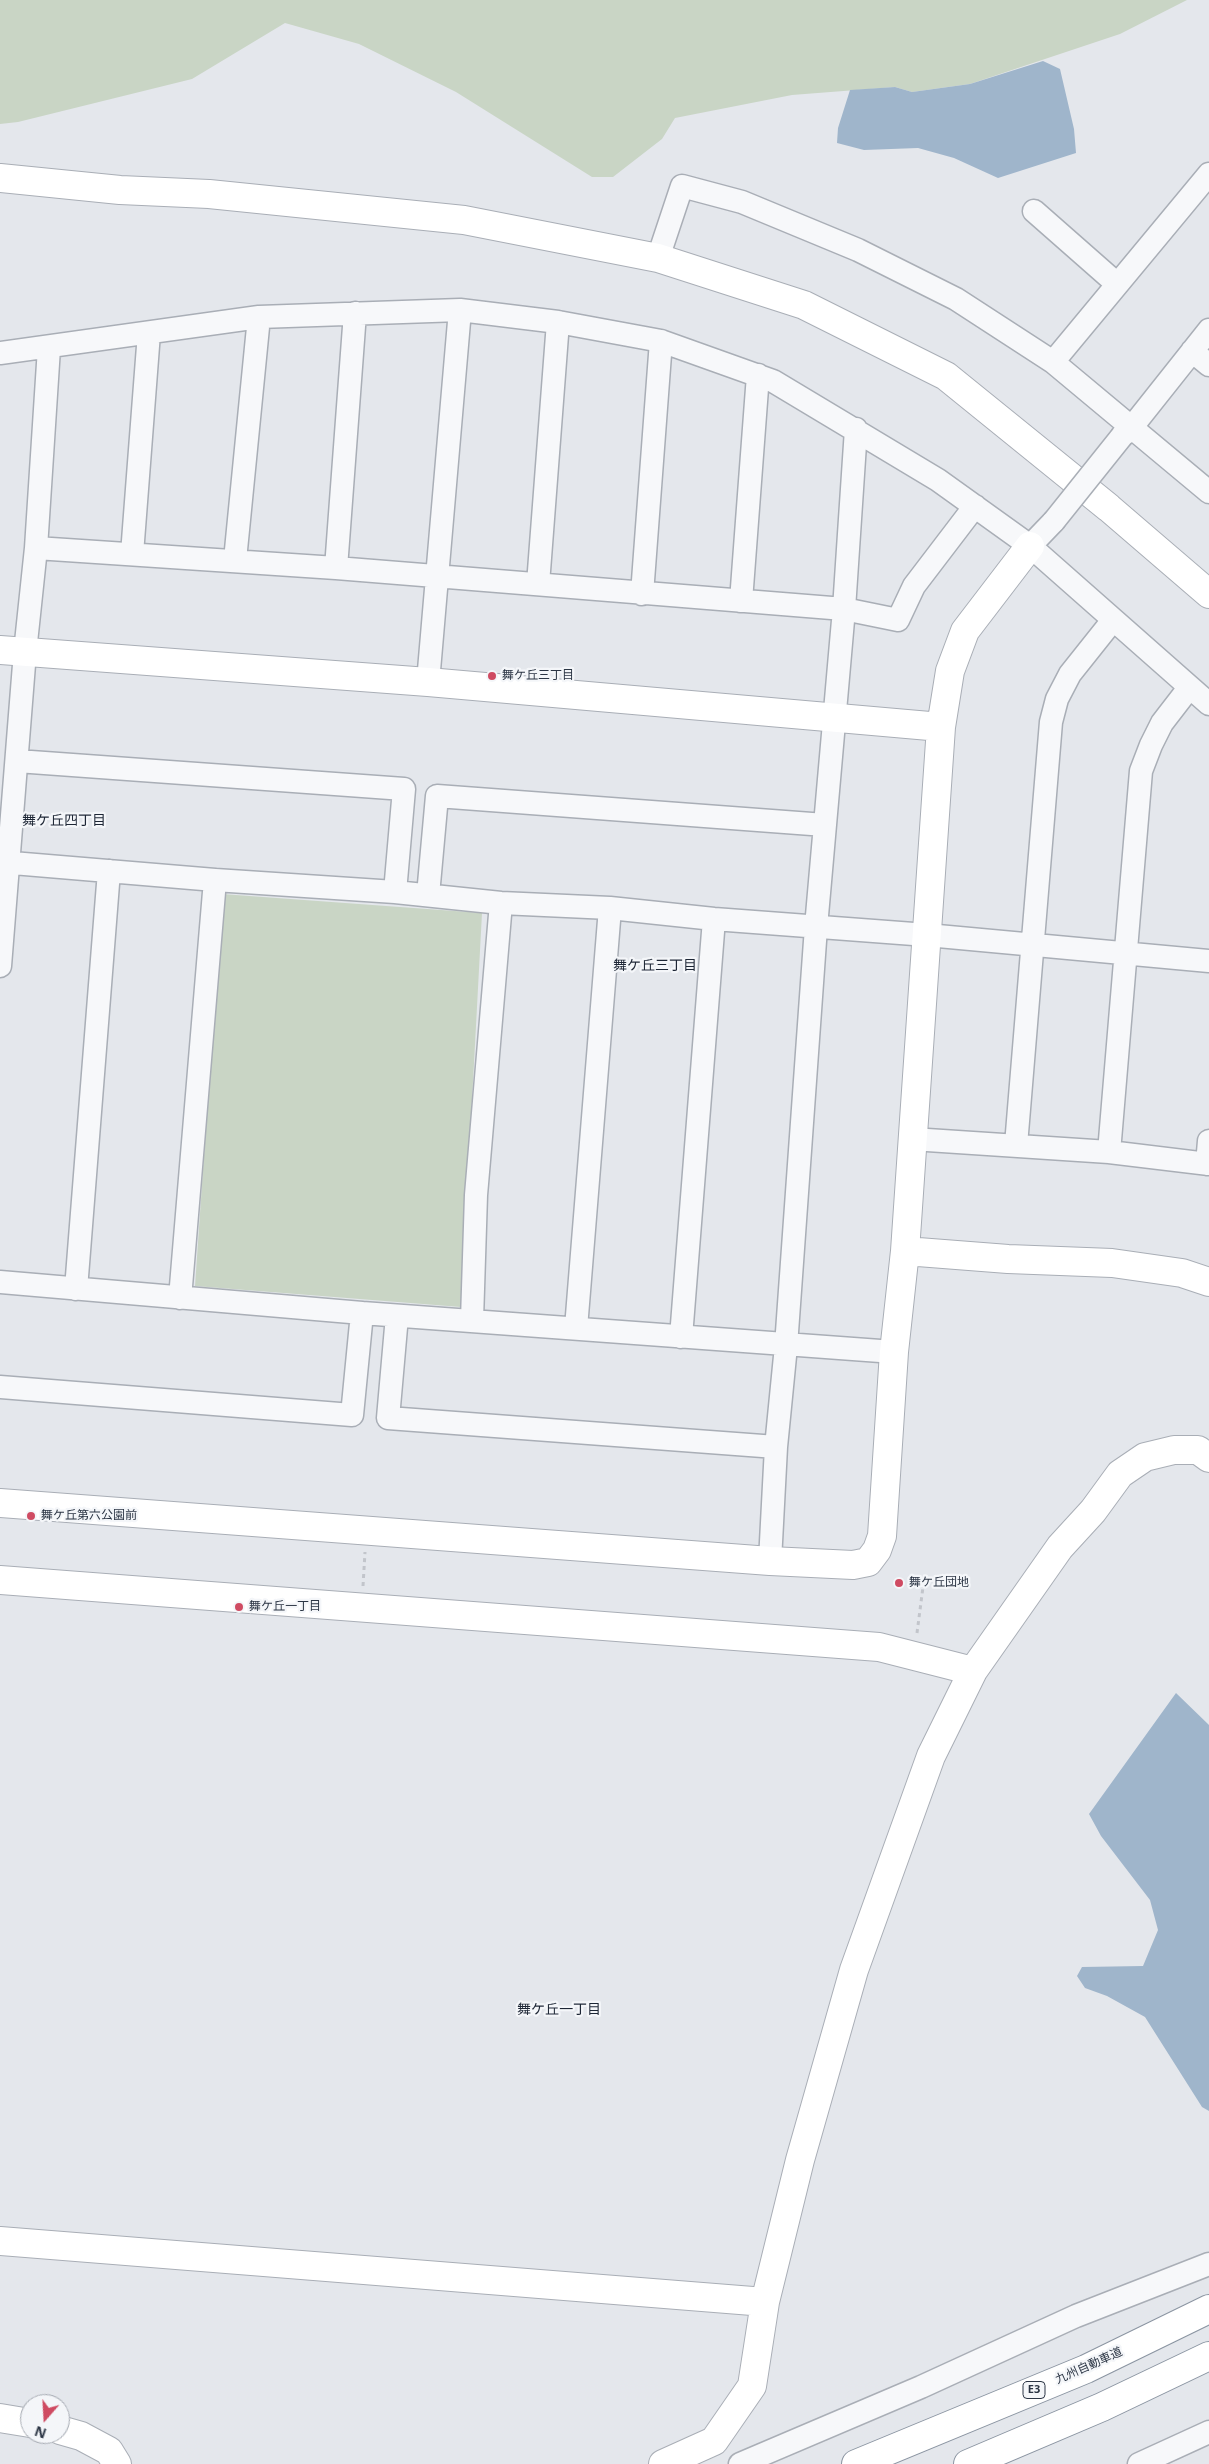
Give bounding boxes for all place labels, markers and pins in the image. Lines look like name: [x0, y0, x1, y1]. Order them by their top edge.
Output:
place label: 舞ケ丘三丁目: [502, 669, 574, 683]
marker: 舞ケ丘三丁目: [486, 670, 498, 682]
place label: 舞ケ丘第六公園前: [41, 1509, 137, 1523]
marker: 舞ケ丘第六公園前: [25, 1510, 37, 1522]
place label: 舞ケ丘団地: [909, 1576, 969, 1590]
marker: 舞ケ丘団地: [893, 1577, 905, 1589]
place label: 舞ケ丘一丁目: [249, 1600, 321, 1614]
marker: 舞ケ丘一丁目: [233, 1601, 245, 1613]

